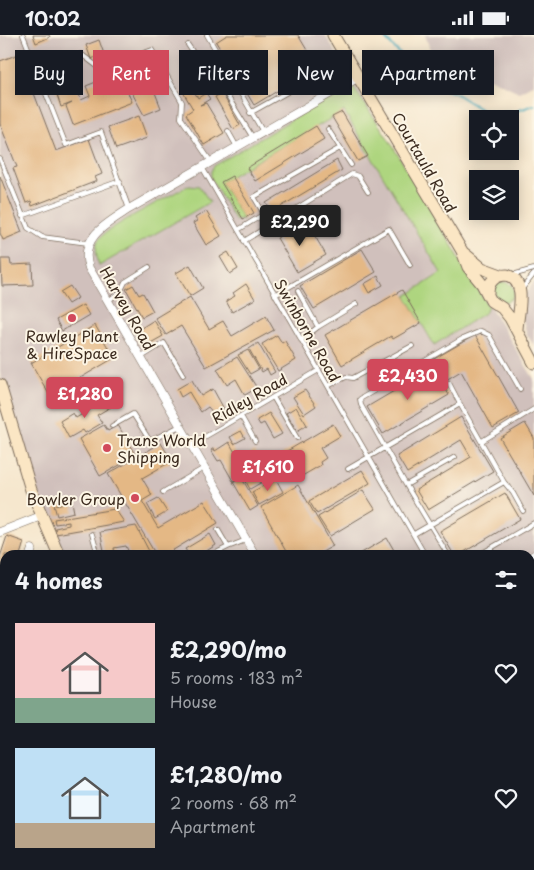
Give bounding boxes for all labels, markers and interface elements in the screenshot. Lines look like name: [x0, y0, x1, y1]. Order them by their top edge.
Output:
text: 10:02: [25, 4, 81, 32]
chip: Buy: [15, 50, 83, 95]
chip: Rent: [93, 50, 169, 95]
chip: Filters: [179, 50, 268, 95]
chip: New: [278, 50, 352, 95]
chip: Apartment: [362, 50, 494, 95]
street label: Courtauld Road: [387, 108, 463, 216]
map controls: [469, 110, 519, 220]
button: locate: [469, 110, 519, 160]
button: layers: [469, 170, 519, 220]
pin: £2,290: [259, 205, 341, 247]
text: £2,290: [271, 209, 329, 233]
street label: Harvey Road: [95, 262, 161, 354]
street label: Swinborne Road: [269, 274, 347, 386]
marker: Rawley Plant & HireSpace: [66, 312, 78, 324]
place label: Rawley Plant & HireSpace: [25, 324, 119, 364]
pin: £2,430: [367, 359, 449, 401]
text: £2,430: [378, 363, 438, 387]
street label: Ridley Road: [207, 367, 291, 429]
pin: £1,280: [44, 377, 126, 419]
text: £1,280: [57, 381, 113, 405]
place label: Trans World Shipping: [117, 428, 206, 468]
marker: Trans World Shipping: [101, 442, 113, 454]
pin: £1,610: [227, 449, 309, 492]
text: £1,610: [242, 454, 294, 478]
place label: Bowler Group: [26, 487, 125, 510]
marker: Bowler Group: [129, 492, 141, 504]
text: 4 homes: [15, 564, 102, 596]
icon: filters: [492, 566, 520, 594]
text: £2,290/mo: [170, 633, 286, 665]
icon: home: [55, 643, 115, 703]
icon: heart: [492, 659, 520, 687]
text: 5 rooms · 183 m²: [170, 665, 303, 689]
text: House: [170, 689, 217, 713]
text: £1,280/mo: [170, 758, 282, 790]
icon: home: [55, 768, 115, 828]
icon: heart: [492, 784, 520, 812]
text: 2 rooms · 68 m²: [170, 790, 297, 814]
text: Apartment: [170, 814, 255, 838]

